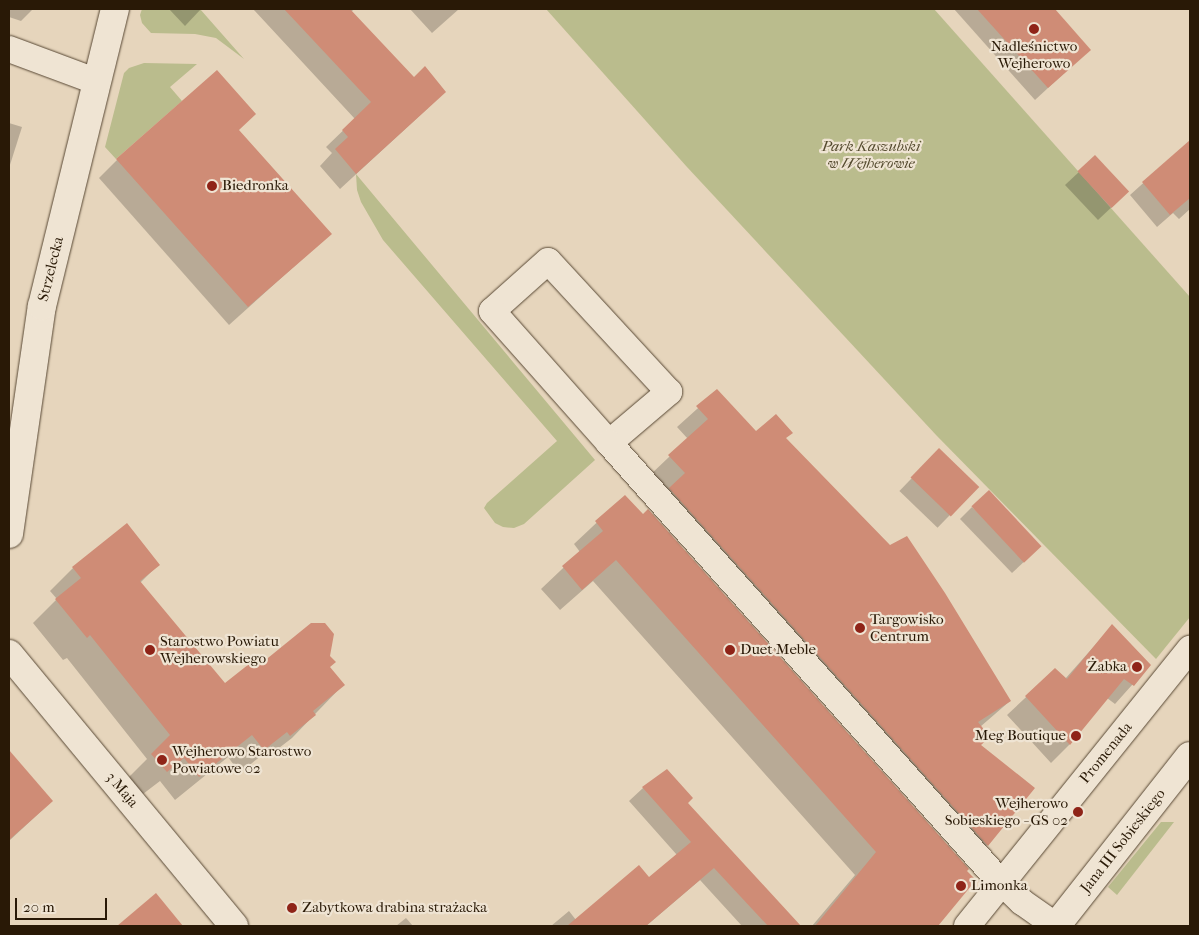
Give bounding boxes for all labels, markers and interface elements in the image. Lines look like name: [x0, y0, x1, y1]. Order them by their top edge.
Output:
marker: Nadleśnictwo Wejherowo: [1028, 23, 1040, 35]
place label: Nadleśnictwo Wejherowo: [991, 37, 1077, 72]
park label: Park Kaszubski w Wejherowie: [822, 137, 920, 172]
place label: Biedronka: [222, 177, 289, 195]
marker: Biedronka: [206, 180, 218, 192]
street label: Strzelecka: [34, 235, 68, 303]
place label: Targowisko Centrum: [870, 610, 944, 645]
marker: Targowisko Centrum: [854, 622, 866, 634]
place label: Starostwo Powiatu Wejherowskiego: [160, 632, 279, 667]
place label: Duet Meble: [740, 641, 816, 659]
marker: Starostwo Powiatu Wejherowskiego: [144, 644, 156, 656]
marker: Duet Meble: [724, 644, 736, 656]
place label: Żabka: [1088, 658, 1127, 676]
marker: Żabka: [1131, 661, 1143, 673]
street label: Promenada: [1076, 719, 1136, 787]
place label: Meg Boutique: [975, 727, 1066, 745]
marker: Meg Boutique: [1070, 730, 1082, 742]
place label: Wejherowo Starostwo Powiatowe 02: [172, 742, 311, 777]
marker: Wejherowo Starostwo Powiatowe 02: [156, 754, 168, 766]
street label: 3 Maja: [102, 769, 142, 811]
street label: Jana III Sobieskiego: [1077, 785, 1169, 897]
place label: Wejherowo Sobieskiego - GS 02: [945, 794, 1068, 829]
marker: Wejherowo Sobieskiego - GS 02: [1072, 806, 1084, 818]
place label: Limonka: [971, 877, 1028, 895]
marker: Limonka: [955, 880, 967, 892]
scale bar: [18, 888, 110, 920]
text: 20 m: [23, 898, 55, 916]
place label: Zabytkowa drabina strażacka: [302, 899, 487, 917]
marker: Zabytkowa drabina strażacka: [286, 902, 298, 914]

